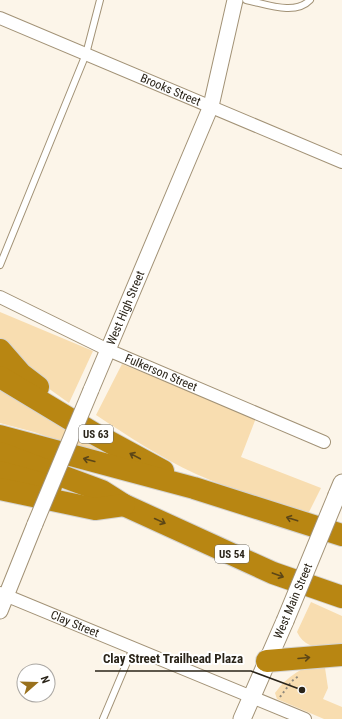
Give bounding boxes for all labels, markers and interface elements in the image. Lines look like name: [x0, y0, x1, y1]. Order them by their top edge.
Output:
street label: Brooks Street: [138, 71, 203, 109]
street label: West High Street: [104, 268, 148, 347]
street label: Fulkerson Street: [123, 351, 200, 394]
road number: US 63: [79, 425, 113, 443]
one-way arrow: [130, 452, 142, 459]
one-way arrow: [83, 456, 96, 463]
one-way arrow: [285, 515, 298, 522]
one-way arrow: [153, 518, 165, 525]
road number: US 54: [215, 545, 249, 563]
street label: West Main Street: [271, 561, 315, 641]
one-way arrow: [272, 571, 284, 579]
street label: Clay Street: [49, 608, 102, 640]
callout: Clay Street Trailhead Plaza: [95, 646, 251, 671]
text: Clay Street Trailhead Plaza: [103, 651, 243, 666]
one-way arrow: [297, 654, 310, 661]
north arrow: [16, 663, 56, 703]
text: N: [38, 674, 52, 685]

